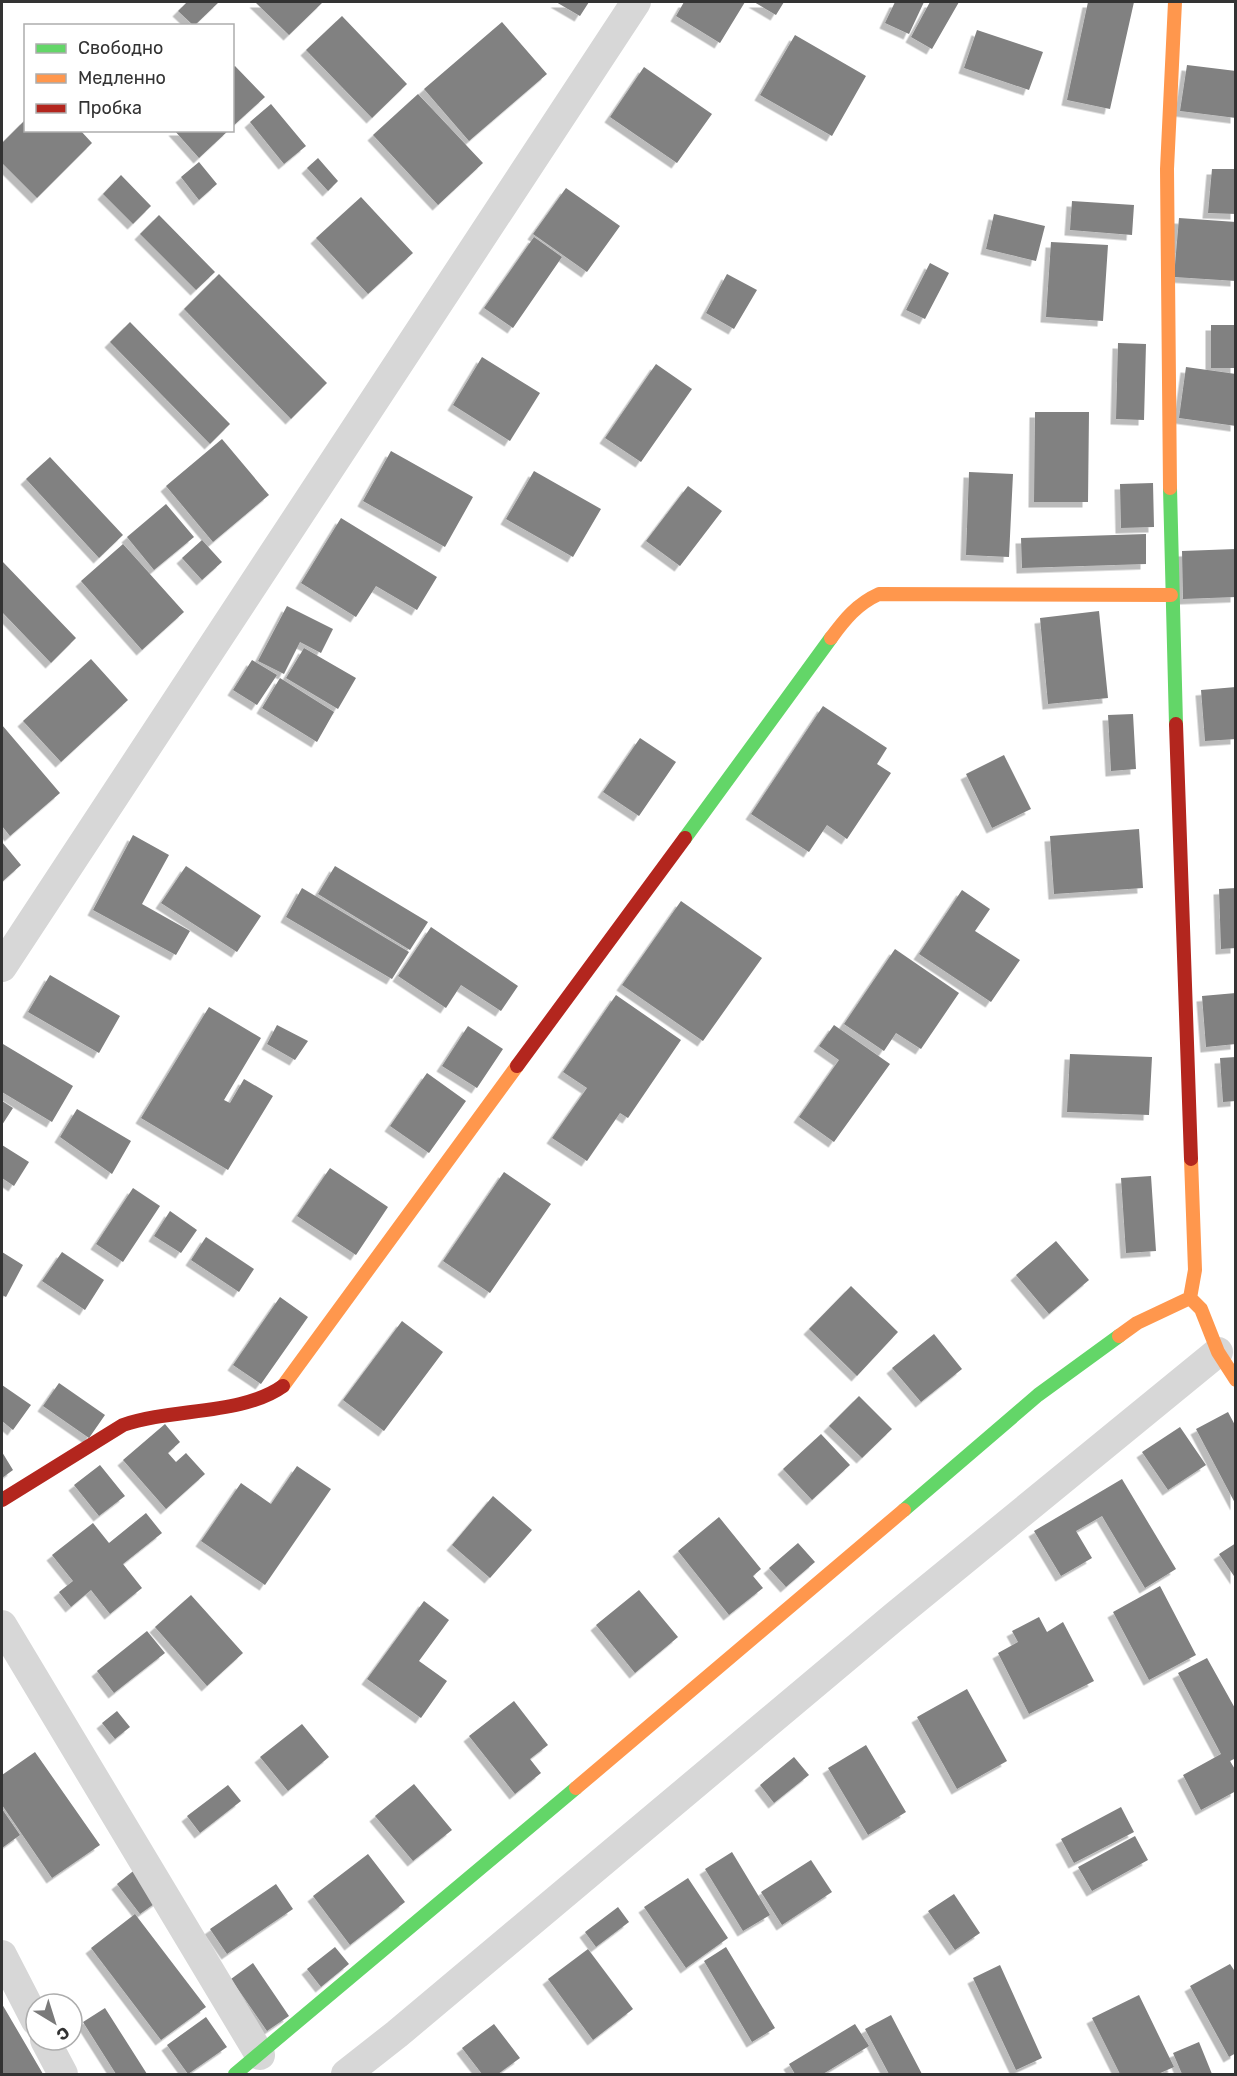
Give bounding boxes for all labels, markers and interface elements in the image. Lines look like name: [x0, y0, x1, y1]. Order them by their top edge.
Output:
legend: [24, 24, 234, 132]
text: Свободно: [78, 37, 163, 59]
text: Медленно: [78, 67, 166, 89]
text: Пробка: [78, 97, 142, 119]
north arrow: [24, 1992, 84, 2052]
text: С: [53, 2022, 73, 2044]

